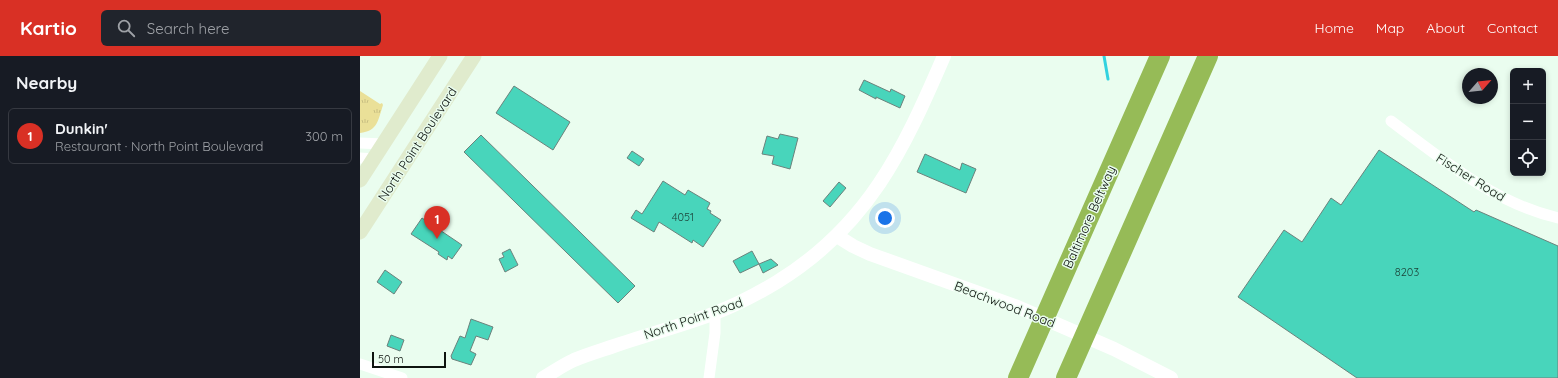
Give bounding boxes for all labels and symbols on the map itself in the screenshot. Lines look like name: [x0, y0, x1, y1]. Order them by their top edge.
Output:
north arrow: [1462, 68, 1498, 104]
street label: North Point Boulevard: [374, 84, 460, 204]
street label: Fischer Road: [1433, 149, 1509, 205]
street label: Baltimore Beltway: [1059, 163, 1119, 271]
pin: 1: [424, 206, 450, 239]
your location: [875, 208, 895, 228]
house number: 4051: [672, 210, 694, 224]
house number: 8203: [1395, 265, 1419, 279]
street label: Beachwood Road: [952, 277, 1058, 331]
street label: North Point Road: [641, 294, 745, 342]
scale bar: [372, 350, 446, 369]

